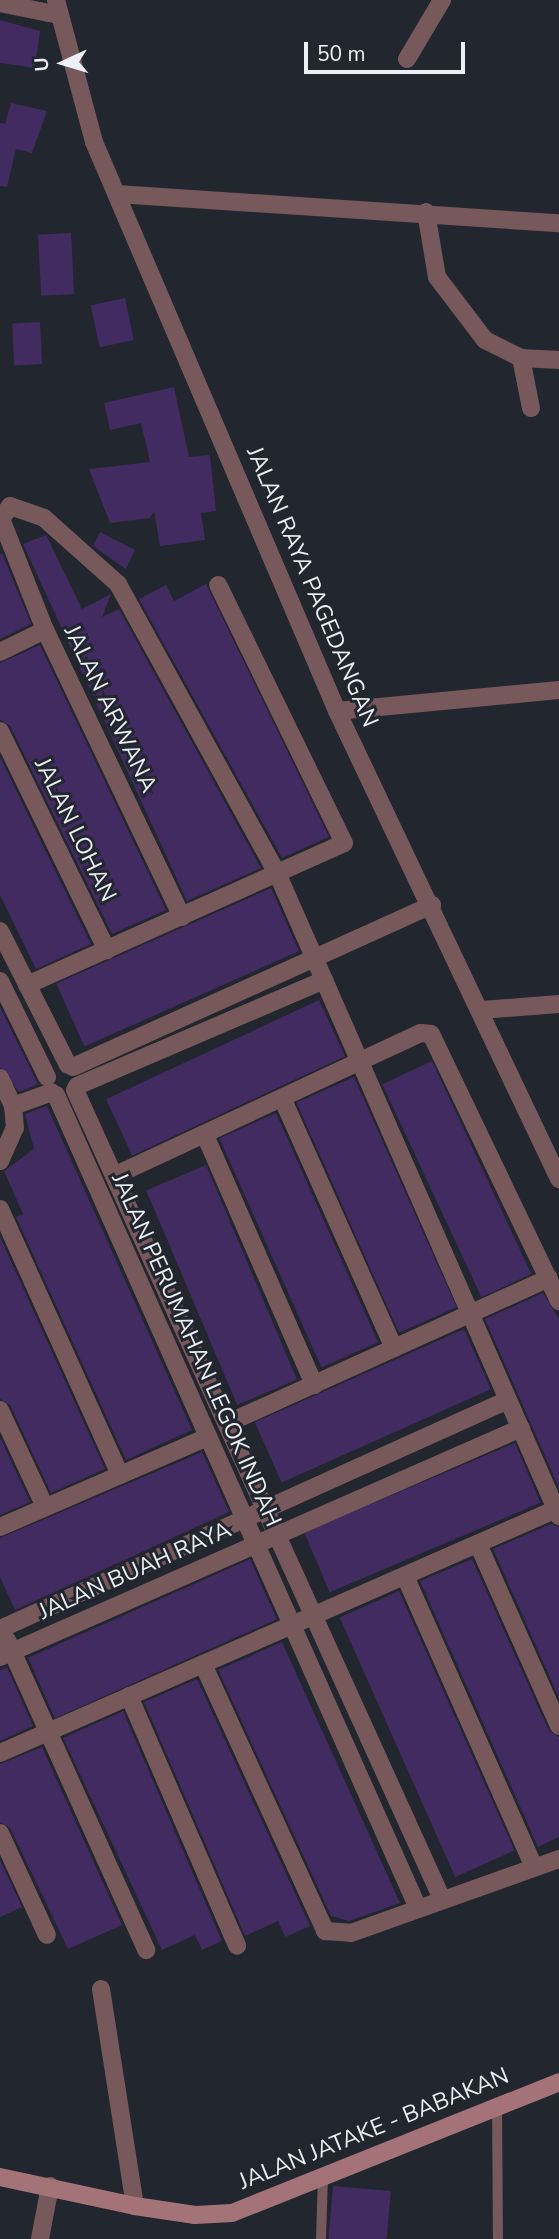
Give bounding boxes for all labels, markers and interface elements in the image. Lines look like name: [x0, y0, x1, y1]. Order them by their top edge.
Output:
north arrow: [28, 28, 98, 98]
scale bar: [307, 28, 468, 72]
text: 50 m: [317, 40, 366, 68]
text: U: [29, 57, 56, 72]
street label: JALAN RAYA PAGEDANGAN: [240, 443, 384, 731]
street label: JALAN ARWANA: [58, 621, 162, 797]
street label: JALAN LOHAN: [28, 754, 122, 906]
street label: JALAN PERUMAHAN LEGOK INDAH: [105, 1169, 287, 1531]
street label: JALAN BUAH RAYA: [35, 1516, 235, 1626]
street label: JALAN JATAKE - BABAKAN: [235, 2062, 513, 2196]

